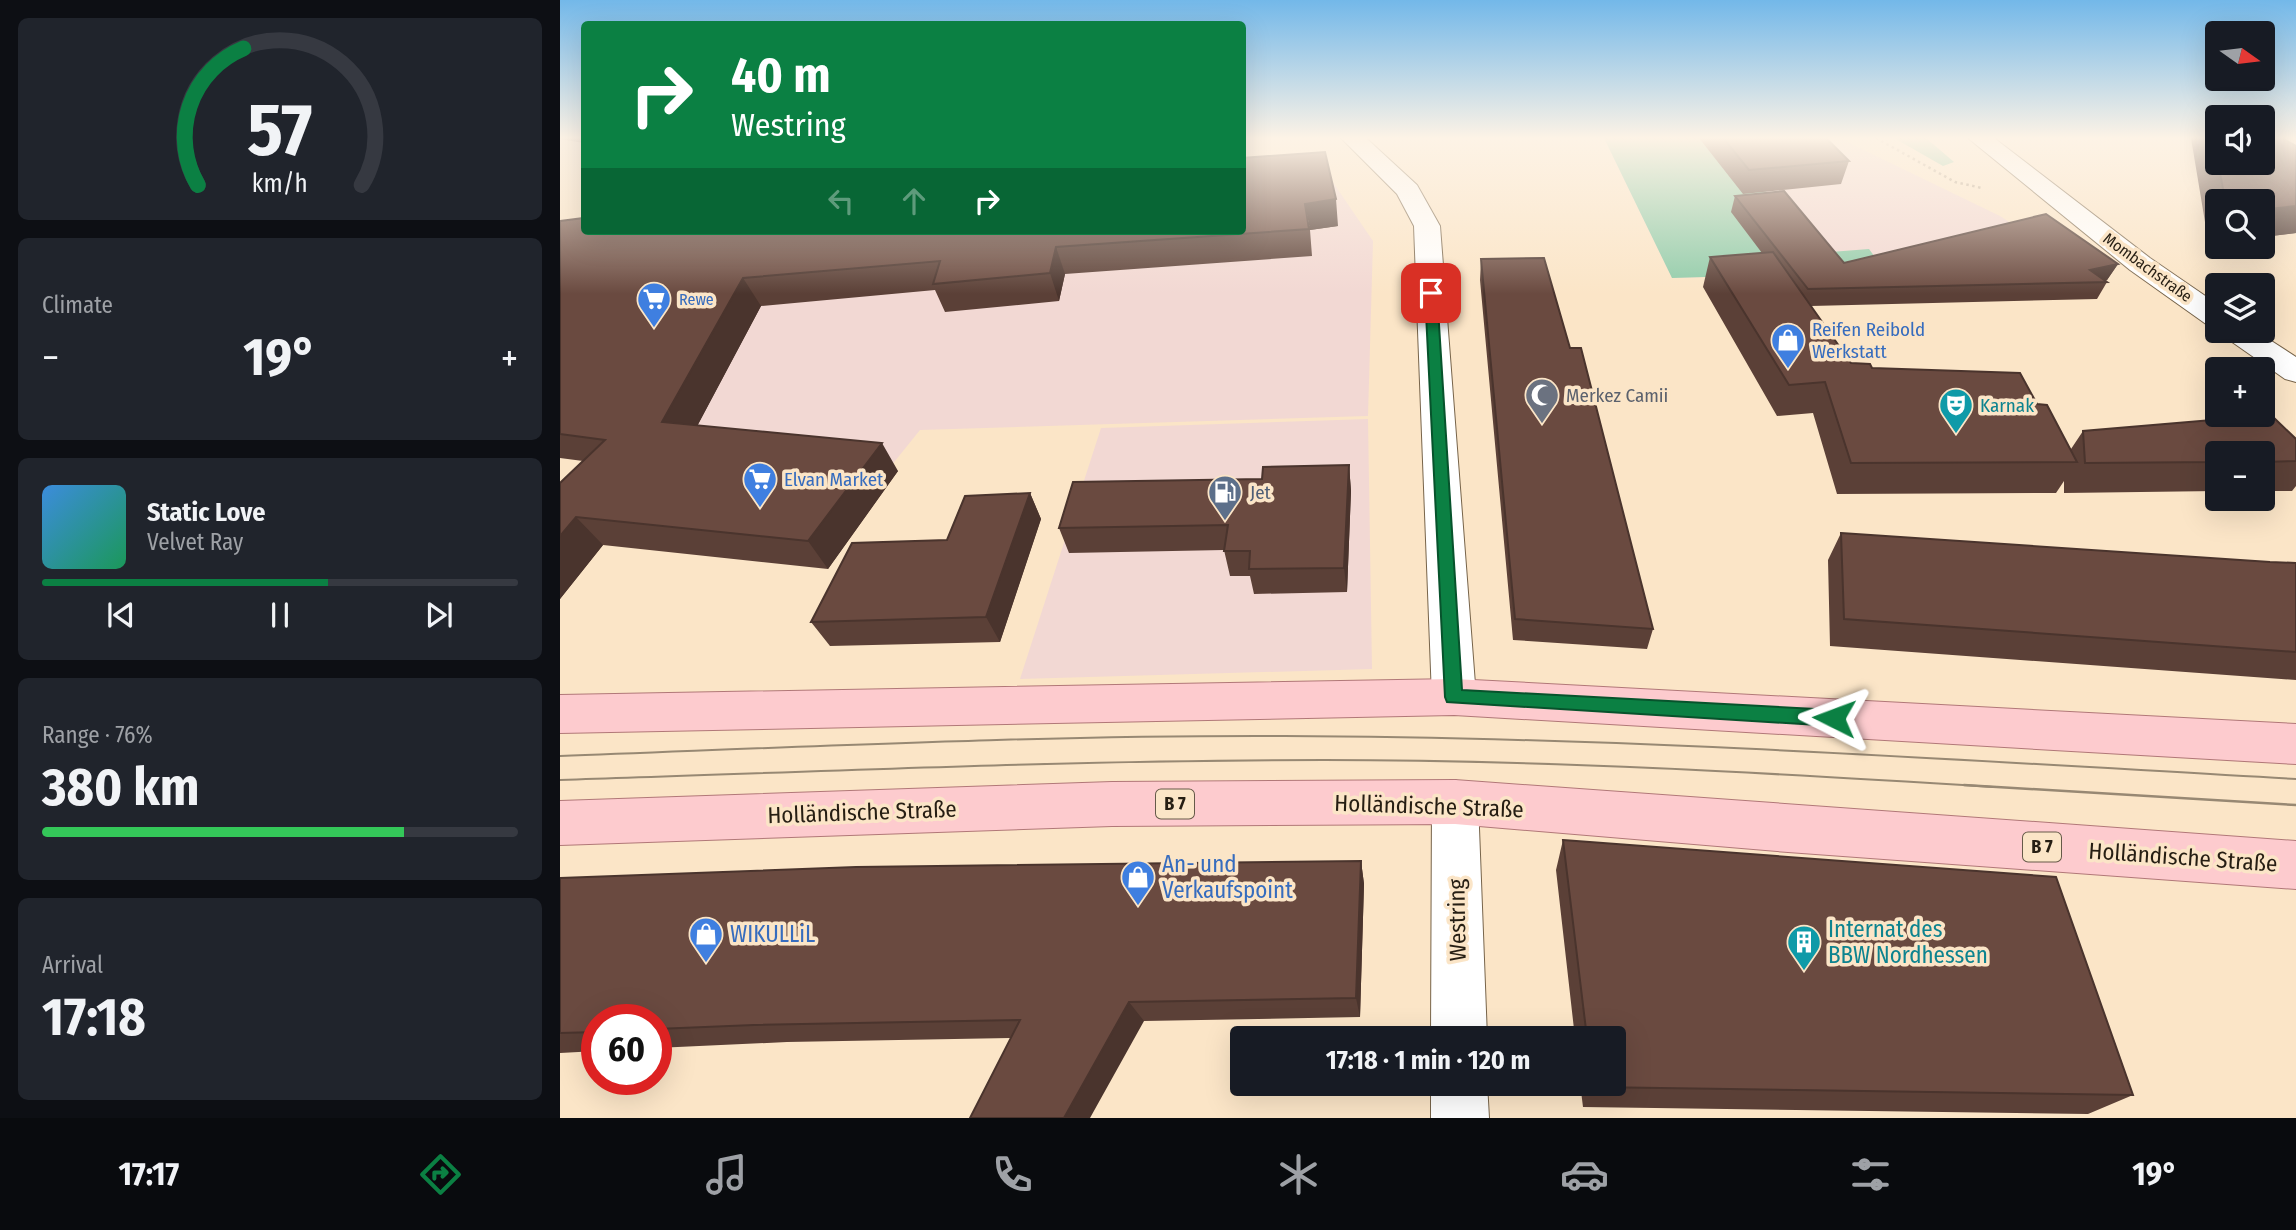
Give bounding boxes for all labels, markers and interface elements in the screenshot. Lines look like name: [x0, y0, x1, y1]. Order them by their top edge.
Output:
north arrow: [2205, 21, 2275, 91]
map controls: [2205, 21, 2275, 511]
text: 40 m: [731, 46, 831, 105]
icon: right: [616, 49, 707, 140]
text: 57: [247, 87, 313, 174]
button: sound: [2205, 105, 2275, 175]
text: Westring: [731, 106, 846, 144]
text: km/h: [252, 169, 308, 199]
icon: left: [822, 182, 860, 220]
icon: ahead: [895, 182, 933, 220]
icon: right: [968, 182, 1006, 220]
button: search: [2205, 189, 2275, 259]
street label: Mombachstraße: [2100, 229, 2196, 306]
pin: [1401, 263, 1461, 323]
button: layers: [2205, 273, 2275, 343]
icon: arrive: [1412, 274, 1450, 312]
supermarket icon: Rewe: [635, 280, 673, 329]
place label: Rewe: [679, 290, 714, 309]
text: Climate: [42, 291, 113, 319]
place label: Reifen Reibold Werkstatt: [1812, 318, 1925, 363]
shop icon: Reifen Reibold Werkstatt: [1769, 321, 1807, 370]
text: 19°: [243, 326, 317, 389]
text: −: [42, 335, 59, 381]
text: +: [501, 335, 518, 381]
button: +: [2205, 357, 2275, 427]
mosque icon: Merkez Camii: [1523, 376, 1561, 425]
place label: Merkez Camii: [1566, 384, 1668, 407]
theatre icon: Karnak: [1937, 386, 1975, 435]
place label: Karnak: [1980, 394, 2034, 417]
button: −: [2205, 441, 2275, 511]
supermarket icon: Elvan Market: [741, 460, 779, 509]
place label: Elvan Market: [784, 468, 884, 491]
fuel station icon: Jet: [1206, 473, 1244, 522]
place label: Jet: [1250, 481, 1272, 504]
text: Static Love: [147, 497, 265, 528]
text: Velvet Ray: [147, 528, 243, 556]
icon: previous: [102, 596, 140, 634]
icon: pause: [261, 596, 299, 634]
icon: next: [420, 596, 458, 634]
position arrow: [1797, 681, 1871, 755]
text: Range · 76%: [42, 721, 153, 749]
text: 380 km: [42, 756, 199, 819]
street label: Holländische Straße: [1334, 789, 1524, 823]
road number: B 7: [1156, 790, 1194, 818]
street label: Holländische Straße: [767, 795, 957, 829]
road number: B 7: [2023, 832, 2061, 862]
street label: Holländische Straße: [2088, 836, 2278, 878]
place label: An- und Verkaufspoint: [1162, 850, 1293, 904]
shop icon: An- und Verkaufspoint: [1119, 858, 1157, 907]
street label: Westring: [1442, 878, 1472, 961]
shop icon: WIKULLiL: [687, 915, 725, 964]
place label: Internat des BBW Nordhessen: [1828, 915, 1988, 969]
place label: WIKULLiL: [730, 920, 815, 948]
building icon: Internat des BBW Nordhessen: [1785, 923, 1823, 972]
text: Arrival: [42, 951, 103, 979]
text: 17:18: [42, 986, 146, 1049]
speed limit sign: 60: [581, 1004, 672, 1095]
text: 17:18 · 1 min · 120 m: [1326, 1045, 1530, 1076]
icon: directions: [416, 1150, 465, 1199]
icon: music: [702, 1150, 751, 1199]
icon: phone: [988, 1150, 1037, 1199]
icon: climate: [1274, 1150, 1323, 1199]
icon: car: [1560, 1150, 1609, 1199]
icon: filters: [1846, 1150, 1895, 1199]
text: 17:17: [119, 1155, 179, 1193]
text: 19°: [2132, 1155, 2177, 1193]

